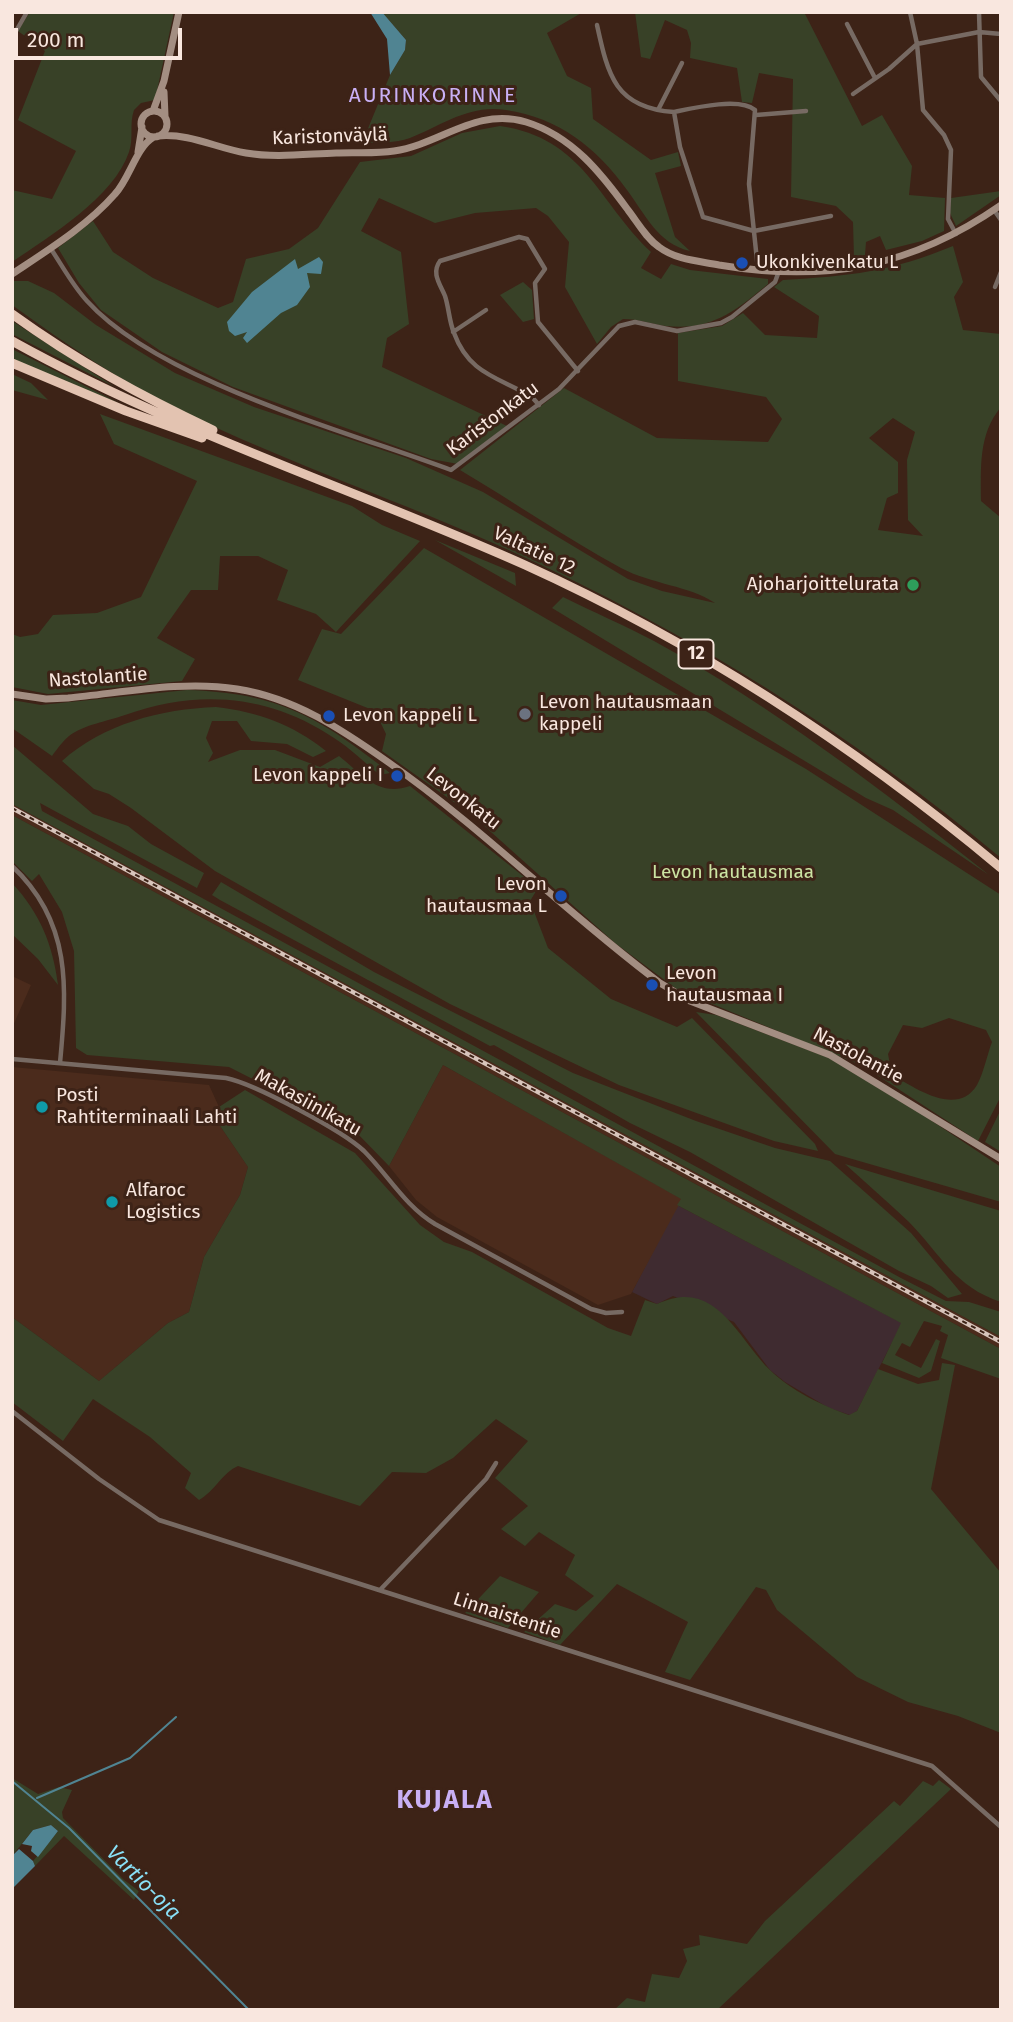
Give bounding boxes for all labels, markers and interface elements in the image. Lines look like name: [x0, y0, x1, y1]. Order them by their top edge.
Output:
scale bar: [18, 14, 186, 58]
text: 200 m: [27, 27, 84, 53]
district label: AURINKORINNE: [350, 83, 516, 109]
street label: Karistonväylä: [272, 124, 388, 150]
place label: Ukonkivenkatu L: [756, 252, 898, 274]
marker: Ukonkivenkatu L: [734, 255, 750, 271]
street label: Karistonkatu: [442, 377, 544, 461]
street label: Valtatie 12: [489, 522, 579, 580]
place label: Ajoharjoittelurata: [747, 574, 899, 596]
marker: Ajoharjoittelurata: [905, 577, 921, 593]
road number: 12: [678, 640, 714, 668]
street label: Nastolantie: [48, 663, 148, 693]
place label: Levon hautausmaan kappeli: [539, 692, 712, 736]
place label: Levon kappeli L: [343, 705, 477, 727]
marker: Levon hautausmaan kappeli: [517, 706, 533, 722]
marker: Levon kappeli L: [321, 708, 337, 724]
street label: Levonkatu: [421, 763, 505, 835]
place label: Levon kappeli I: [253, 765, 383, 787]
marker: Levon kappeli I: [389, 768, 405, 784]
park label: Levon hautausmaa: [652, 862, 814, 884]
place label: Levon hautausmaa L: [426, 874, 547, 918]
marker: Levon hautausmaa L: [553, 888, 569, 904]
place label: Levon hautausmaa I: [666, 963, 783, 1007]
marker: Levon hautausmaa I: [644, 977, 660, 993]
street label: Nastolantie: [809, 1023, 907, 1089]
street label: Makasiinikatu: [251, 1064, 365, 1142]
place label: Posti Rahtiterminaali Lahti: [56, 1085, 237, 1129]
marker: Posti Rahtiterminaali Lahti: [34, 1099, 50, 1115]
place label: Alfaroc Logistics: [126, 1180, 200, 1224]
marker: Alfaroc Logistics: [104, 1194, 120, 1210]
street label: Linnaistentie: [450, 1588, 564, 1644]
district label: KUJALA: [397, 1785, 493, 1817]
water label: Vartio-oja: [101, 1841, 185, 1925]

